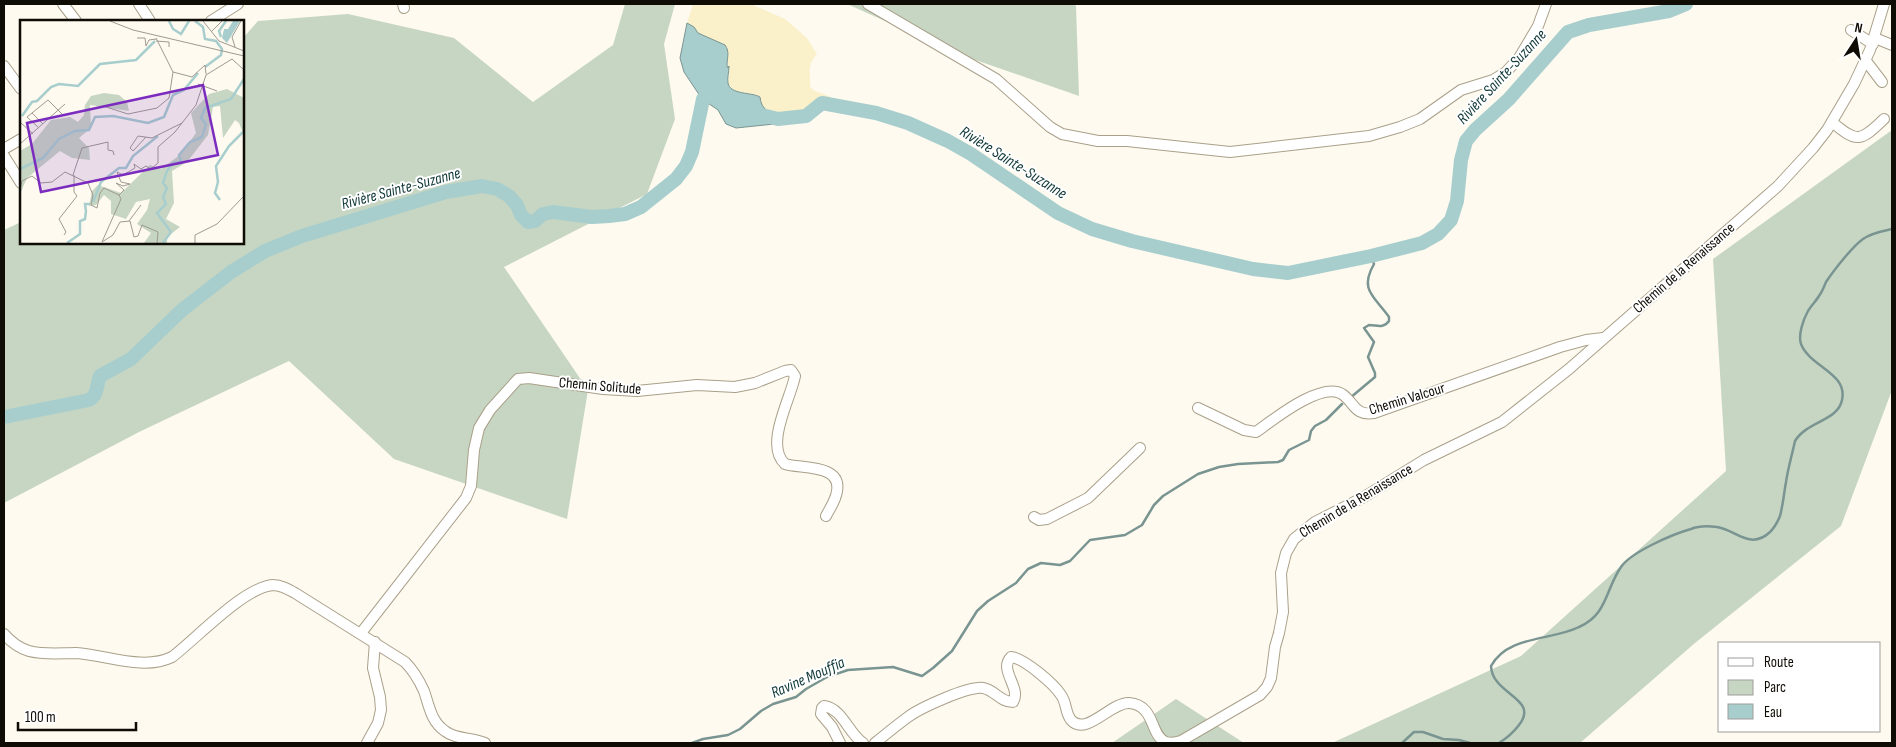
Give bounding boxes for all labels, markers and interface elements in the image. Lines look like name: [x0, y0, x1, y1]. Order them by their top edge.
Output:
north arrow: [1831, 15, 1881, 65]
text: N: [1853, 19, 1864, 37]
inset map: [20, 20, 244, 244]
water label: Rivière Sainte-Suzanne: [1453, 26, 1551, 128]
water label: Rivière Sainte-Suzanne: [956, 122, 1070, 204]
water label: Rivière Sainte-Suzanne: [339, 164, 463, 214]
street label: Chemin de la Renaissance: [1629, 218, 1739, 318]
street label: Chemin Solitude: [558, 373, 642, 399]
street label: Chemin Valcour: [1367, 378, 1448, 420]
street label: Chemin de la Renaissance: [1296, 460, 1416, 542]
legend: [1718, 642, 1881, 732]
water label: Ravine Mouffia: [768, 653, 848, 703]
text: Route: [1764, 653, 1794, 672]
text: Parc: [1764, 678, 1786, 697]
scale bar: [18, 700, 135, 732]
text: Eau: [1764, 703, 1782, 722]
text: 100 m: [25, 708, 56, 727]

